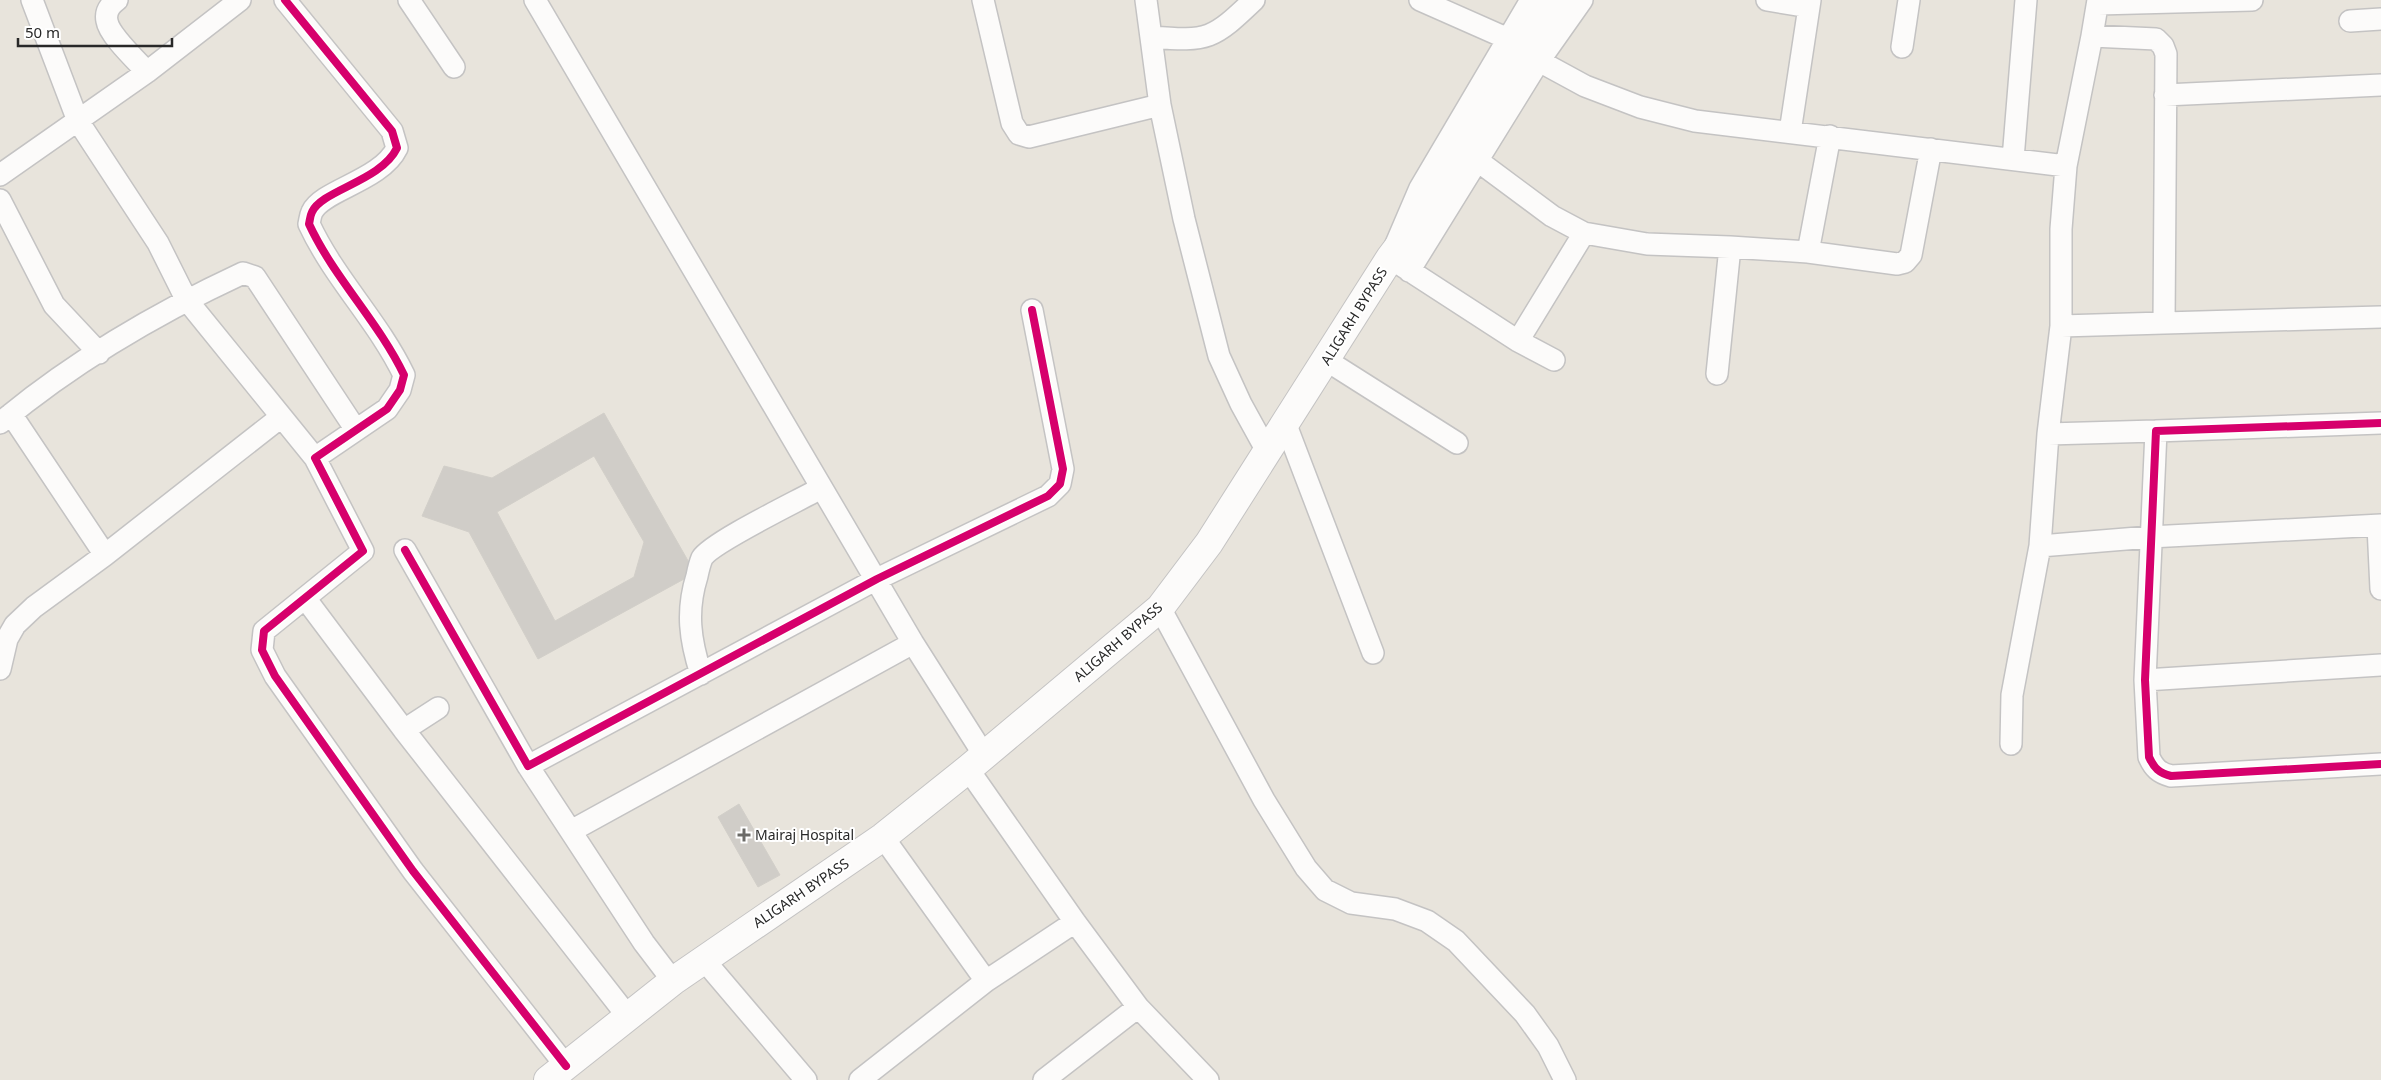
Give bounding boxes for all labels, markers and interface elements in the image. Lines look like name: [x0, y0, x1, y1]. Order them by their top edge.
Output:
scale bar: [18, 15, 171, 47]
text: 50 m: [25, 22, 60, 42]
street label: ALIGARH BYPASS: [1316, 263, 1391, 368]
street label: ALIGARH BYPASS: [1069, 598, 1166, 686]
place label: Mairaj Hospital: [755, 825, 854, 844]
marker: Mairaj Hospital: [737, 828, 751, 842]
street label: ALIGARH BYPASS: [749, 853, 853, 932]

